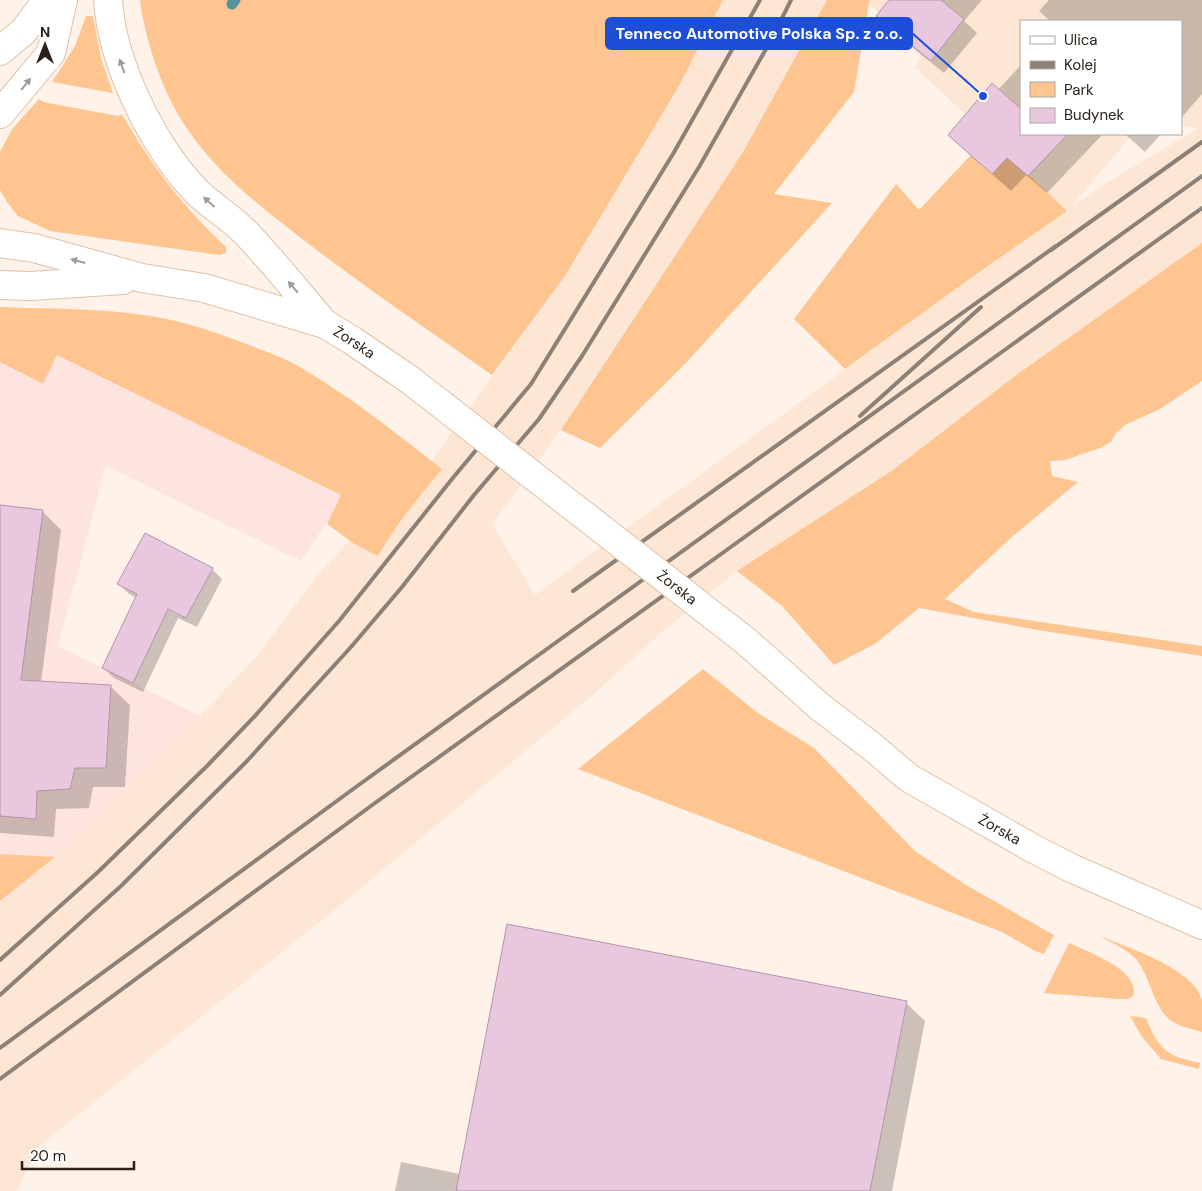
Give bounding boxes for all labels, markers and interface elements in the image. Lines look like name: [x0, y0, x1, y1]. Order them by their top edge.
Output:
callout: Tenneco Automotive Polska Sp. z o.o.: [606, 18, 912, 49]
north arrow: [20, 20, 70, 70]
legend: [1020, 20, 1182, 135]
text: N: [40, 23, 50, 41]
text: Tenneco Automotive Polska Sp. z o.o.: [616, 23, 902, 44]
text: Ulica: [1064, 30, 1098, 50]
text: Kolej: [1064, 55, 1097, 75]
one-way arrow: [118, 58, 126, 73]
one-way arrow: [21, 78, 32, 91]
text: Park: [1064, 80, 1094, 100]
text: Budynek: [1064, 105, 1125, 125]
one-way arrow: [202, 196, 215, 207]
one-way arrow: [71, 256, 86, 264]
one-way arrow: [287, 281, 299, 293]
street label: Żorska: [330, 321, 379, 363]
street label: Żorska: [653, 566, 701, 609]
street label: Żorska: [975, 810, 1025, 850]
scale bar: [22, 1138, 135, 1170]
text: 20 m: [30, 1146, 66, 1166]

